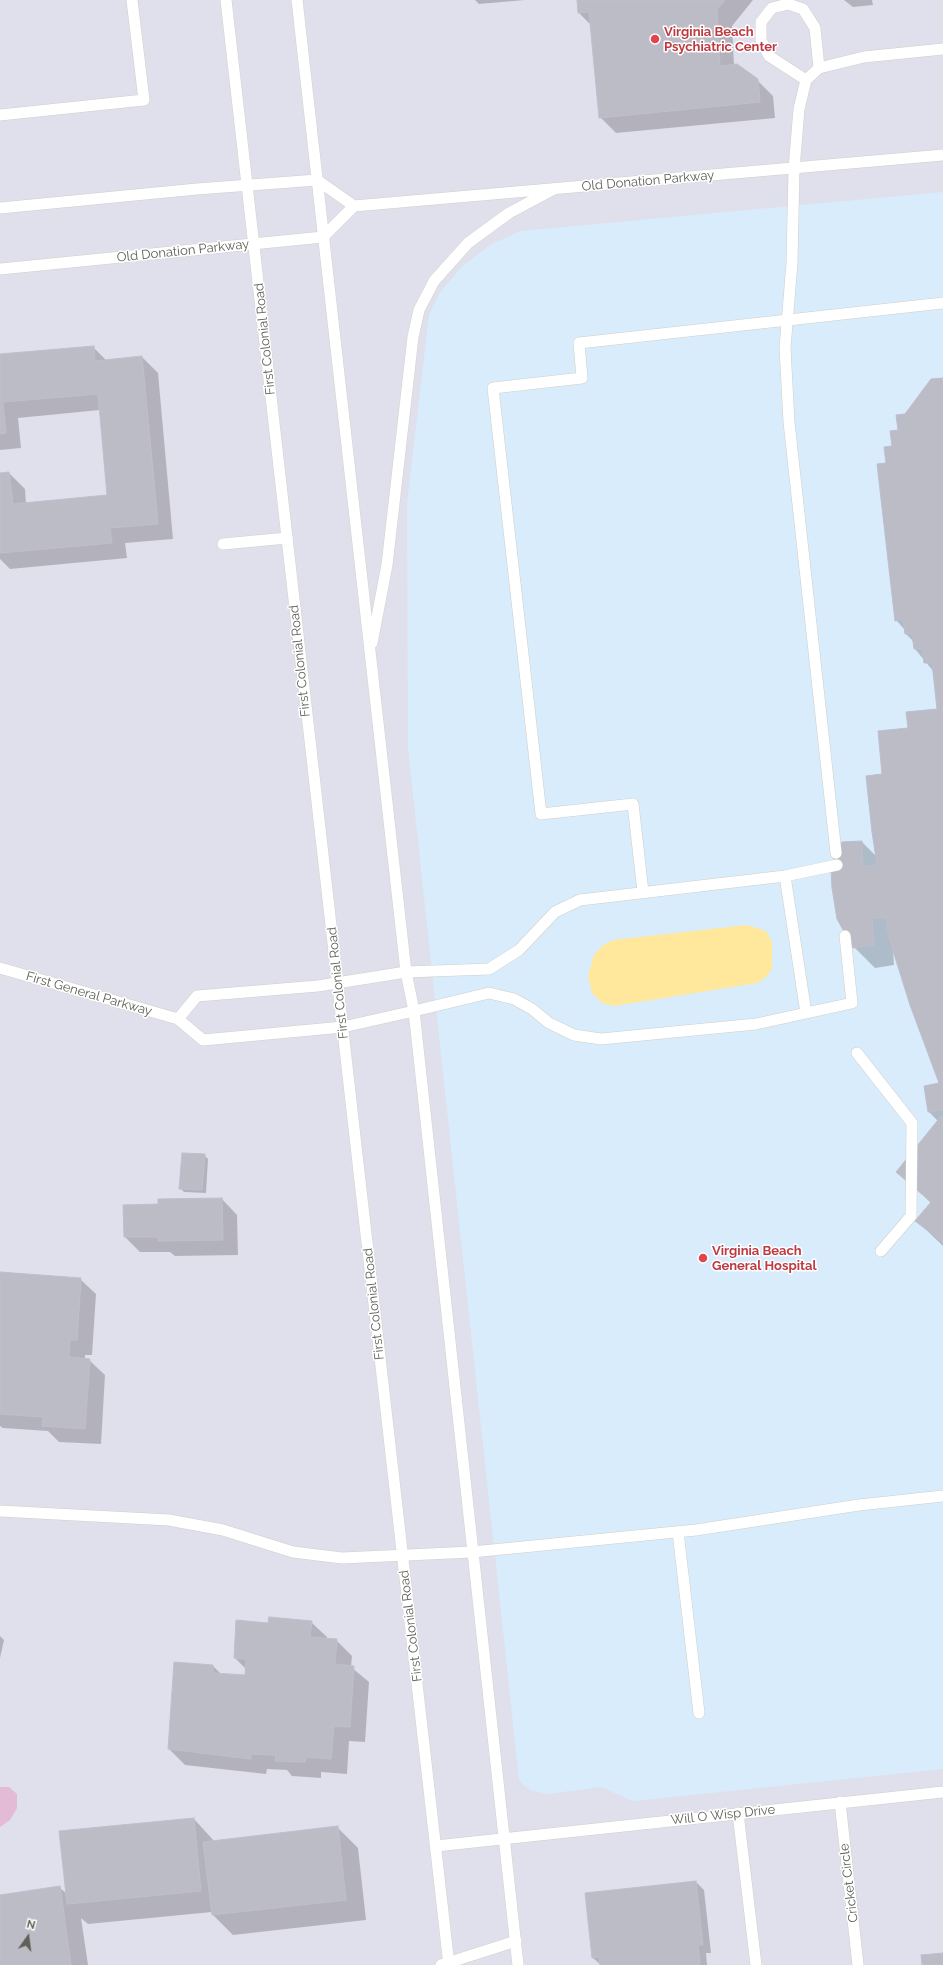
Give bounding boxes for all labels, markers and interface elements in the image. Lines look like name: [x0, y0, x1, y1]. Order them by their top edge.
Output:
place label: Virginia Beach Psychiatric Center: [664, 24, 777, 55]
marker: Virginia Beach Psychiatric Center: [649, 33, 661, 45]
street label: Old Donation Parkway: [581, 167, 715, 195]
street label: Old Donation Parkway: [116, 236, 250, 266]
street label: First Colonial Road: [251, 282, 279, 396]
street label: First Colonial Road: [286, 604, 314, 718]
street label: First Colonial Road: [324, 926, 352, 1040]
street label: First General Parkway: [24, 969, 154, 1019]
place label: Virginia Beach General Hospital: [712, 1243, 817, 1274]
street label: First Colonial Road: [360, 1247, 388, 1361]
marker: Virginia Beach General Hospital: [697, 1252, 709, 1264]
street label: First Colonial Road: [396, 1569, 426, 1683]
street label: Will O Wisp Drive: [670, 1802, 776, 1828]
street label: Cricket Circle: [836, 1843, 862, 1923]
north arrow: [8, 1917, 48, 1957]
text: N: [25, 1918, 37, 1932]

